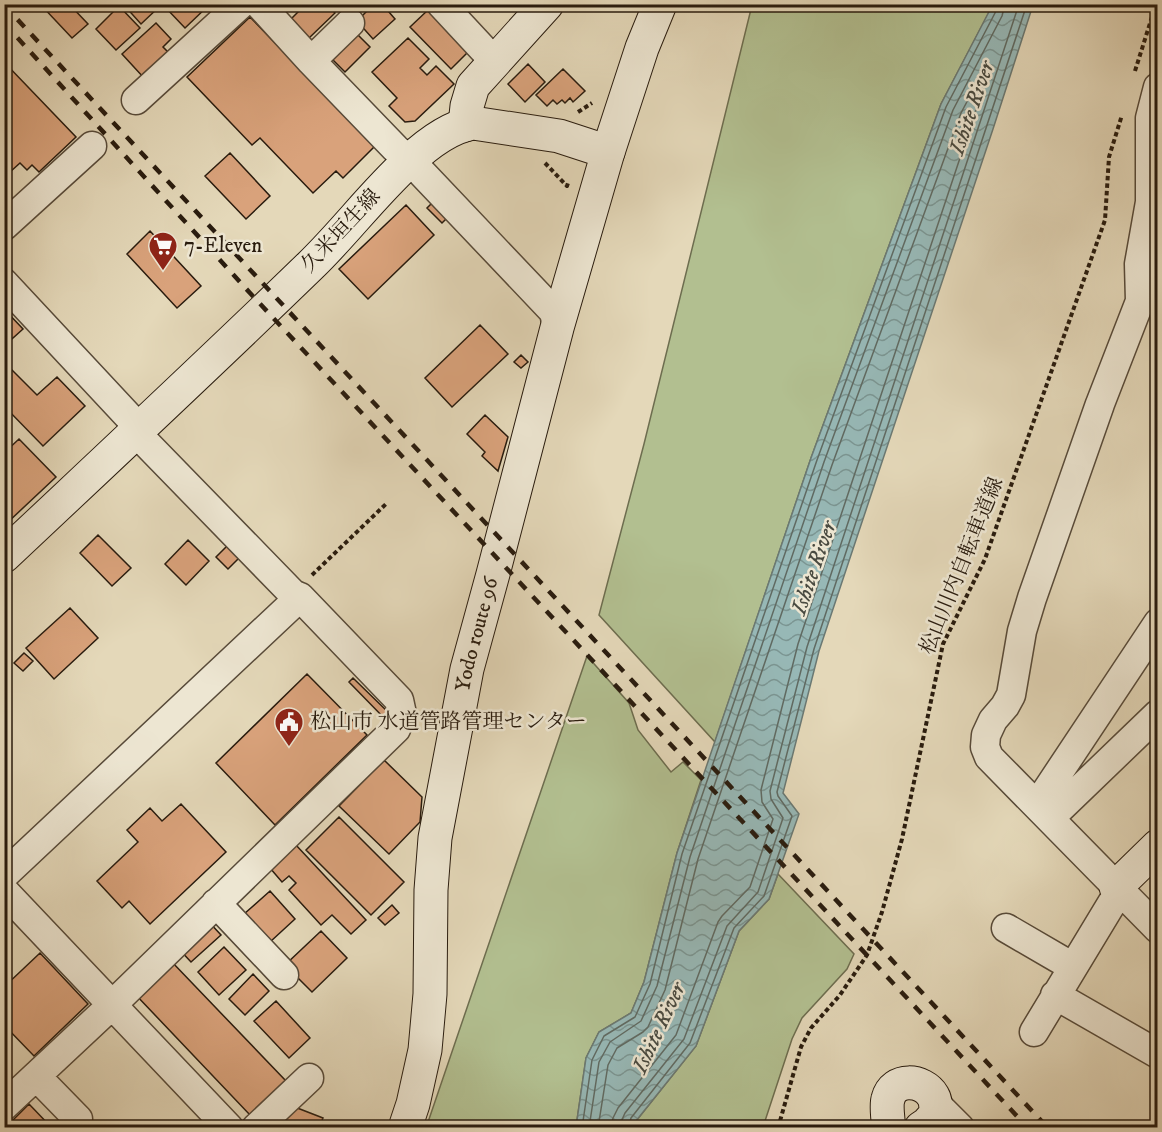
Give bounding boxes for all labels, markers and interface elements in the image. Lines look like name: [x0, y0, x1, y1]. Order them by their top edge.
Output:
water label: Ishite River: [943, 56, 1001, 160]
street label: 久米垣生線: [296, 184, 386, 278]
supermarket icon: 7-Eleven: [147, 230, 179, 272]
place label: 7-Eleven: [184, 233, 262, 259]
street label: 松山川内自転車道線: [915, 474, 1009, 658]
water label: Ishite River: [785, 516, 843, 620]
street label: Yodo route 96: [450, 573, 505, 693]
public building icon: 松山市 水道管路管理センター: [273, 706, 305, 748]
place label: 松山市 水道管路管理センター: [310, 709, 587, 735]
water label: Ishite River: [625, 976, 693, 1079]

